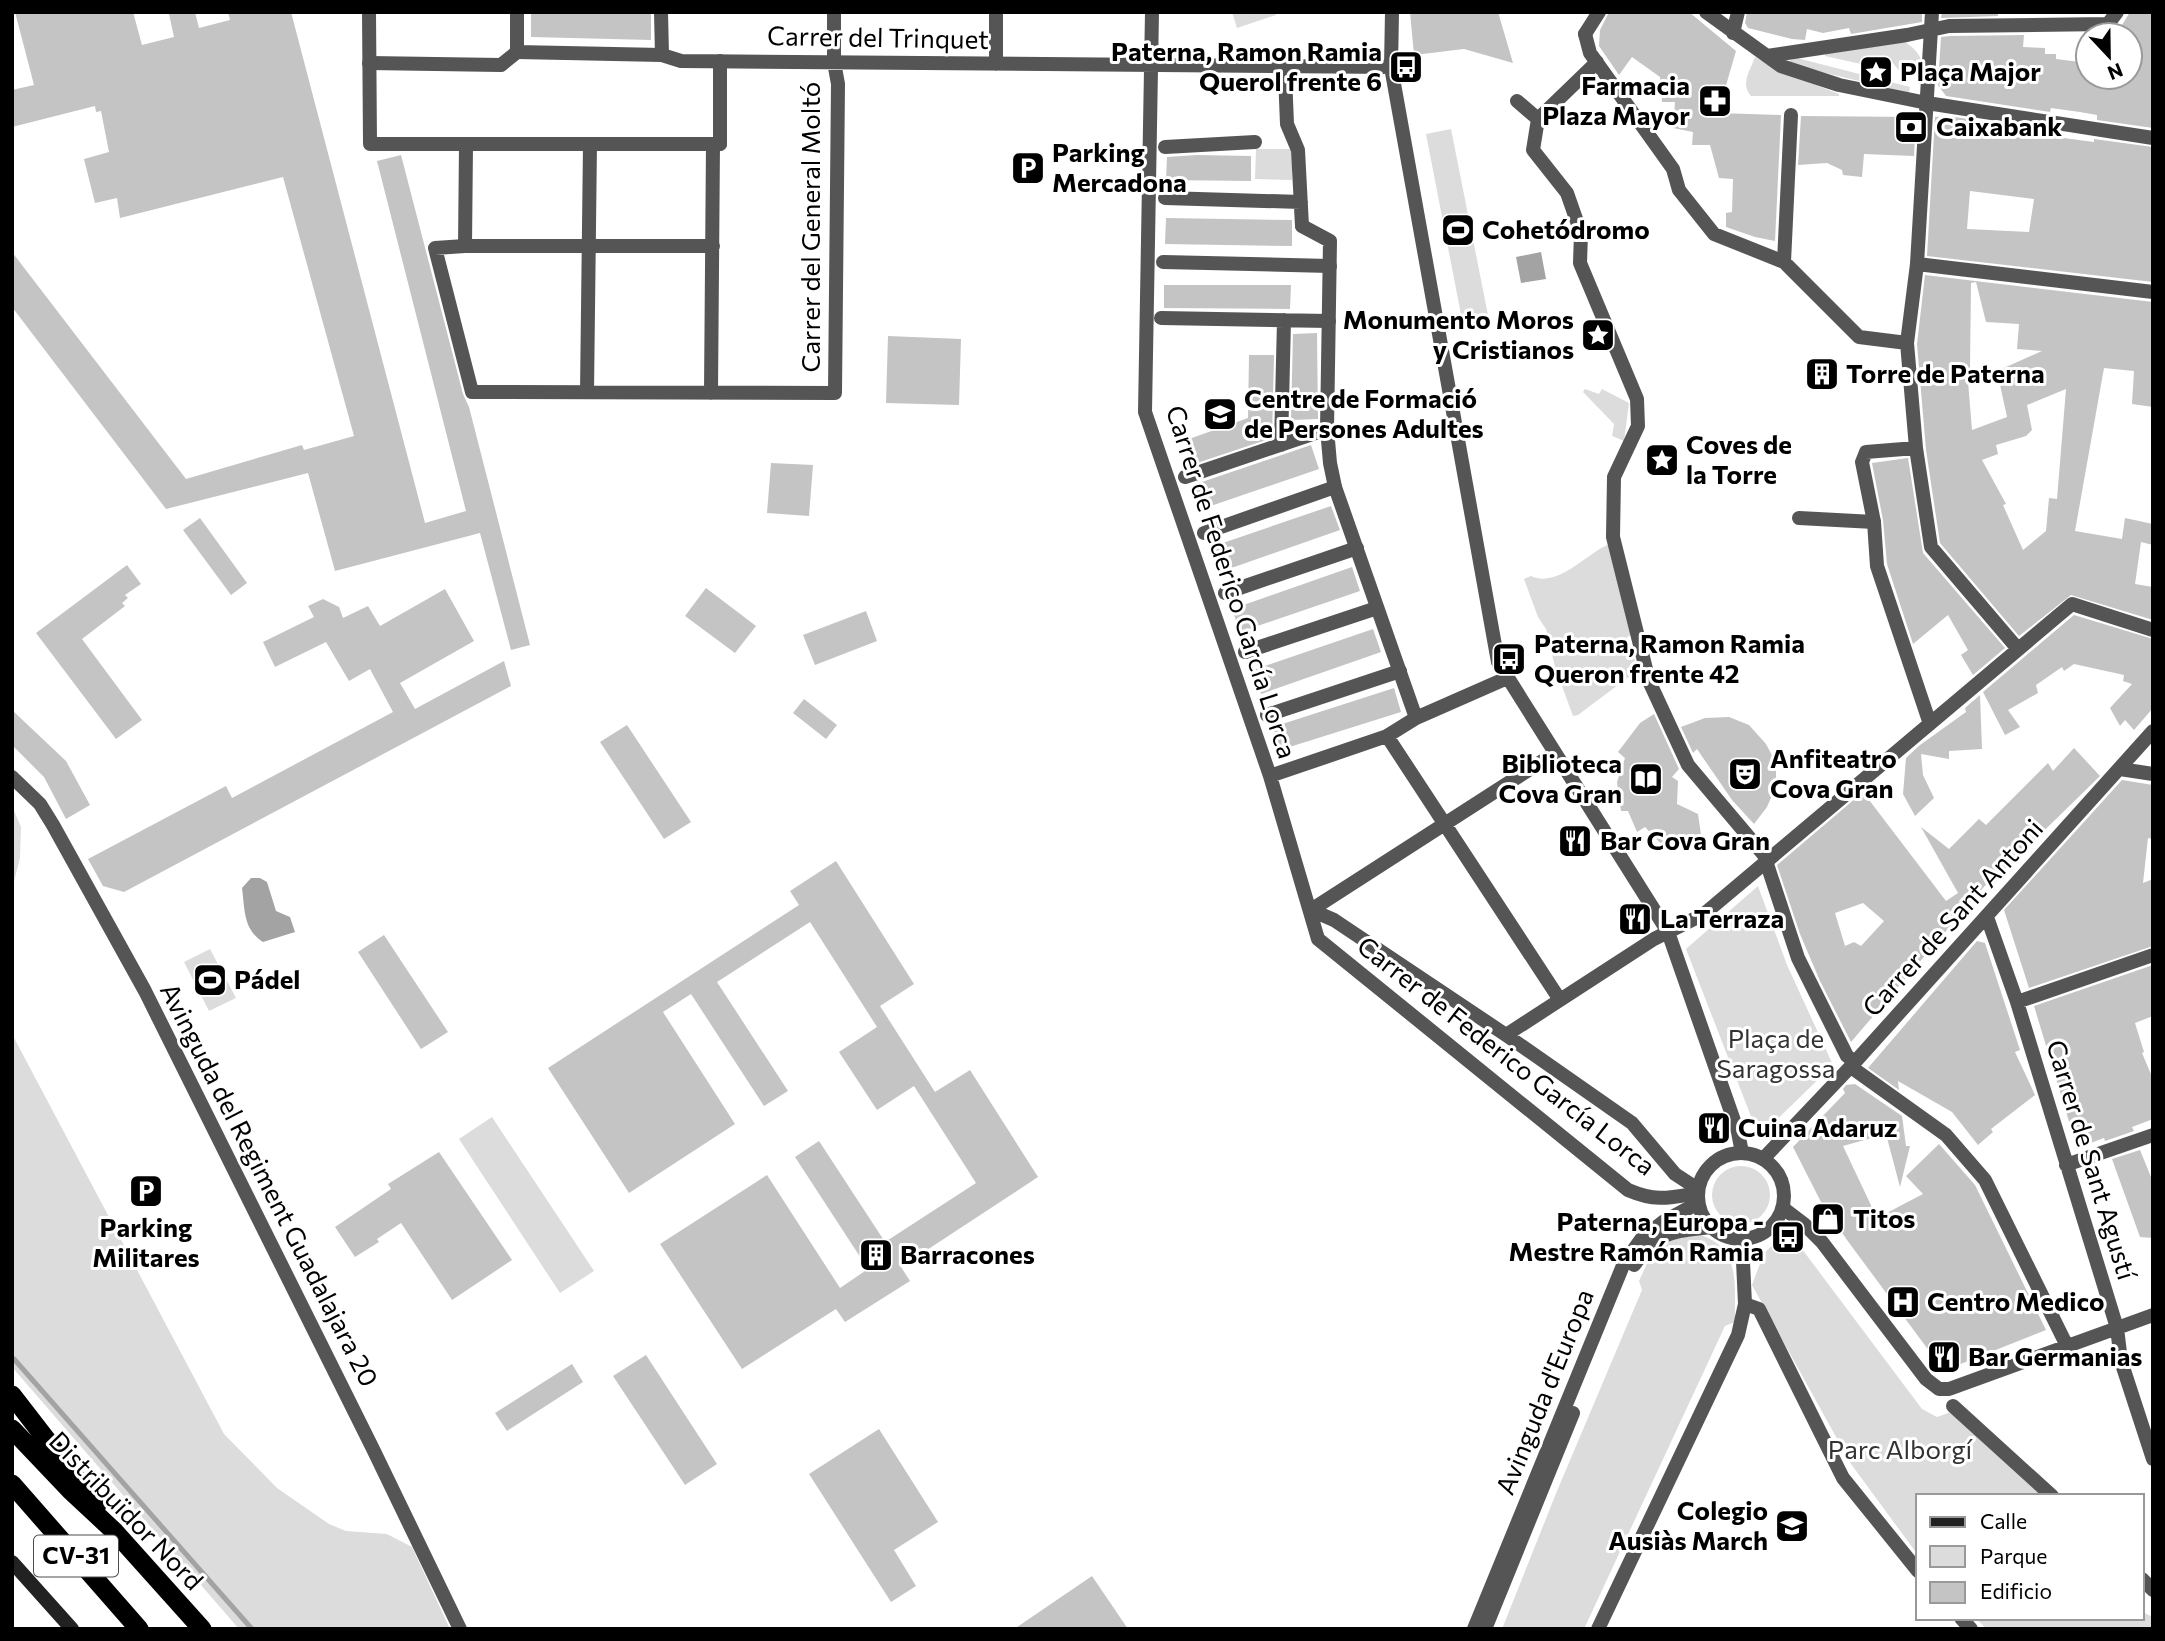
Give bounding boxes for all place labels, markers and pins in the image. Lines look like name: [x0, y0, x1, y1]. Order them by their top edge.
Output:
place label: Paterna, Ramon Ramia Querol frente 6: [1111, 35, 1382, 96]
bus stop icon: Paterna, Ramon Ramia Querol frente 6: [1387, 48, 1425, 86]
place icon: Plaça Major: [1857, 53, 1895, 91]
place label: Plaça Major: [1900, 55, 2041, 86]
place label: Farmacia Plaza Mayor: [1542, 69, 1690, 130]
pharmacy icon: Farmacia Plaza Mayor: [1696, 82, 1734, 120]
bank icon: Caixabank: [1892, 108, 1930, 146]
place label: Caixabank: [1936, 110, 2062, 141]
place label: Parking Mercadona: [1052, 136, 1187, 197]
parking icon: Parking Mercadona: [1009, 149, 1047, 187]
sports icon: Cohetódromo: [1439, 211, 1477, 249]
place label: Cohetódromo: [1482, 213, 1650, 244]
place label: Monumento Moros y Cristianos: [1343, 303, 1574, 364]
place icon: Monumento Moros y Cristianos: [1579, 316, 1617, 354]
building icon: Torre de Paterna: [1803, 355, 1841, 393]
place label: Torre de Paterna: [1846, 357, 2045, 388]
place label: Centre de Formació de Persones Adultes: [1244, 382, 1484, 443]
school or university icon: Centre de Formació de Persones Adultes: [1201, 395, 1239, 433]
place label: Coves de la Torre: [1686, 428, 1792, 489]
place icon: Coves de la Torre: [1643, 441, 1681, 479]
place label: Paterna, Ramon Ramia Queron frente 42: [1534, 627, 1805, 688]
bus stop icon: Paterna, Ramon Ramia Queron frente 42: [1490, 640, 1528, 678]
place label: Anfiteatro Cova Gran: [1770, 742, 1897, 803]
place label: Biblioteca Cova Gran: [1499, 747, 1622, 808]
theatre icon: Anfiteatro Cova Gran: [1726, 755, 1764, 793]
library icon: Biblioteca Cova Gran: [1627, 760, 1665, 798]
restaurant icon: Bar Cova Gran: [1556, 822, 1594, 860]
place label: Bar Cova Gran: [1600, 824, 1770, 855]
restaurant icon: La Terraza: [1616, 900, 1654, 938]
place label: La Terraza: [1660, 902, 1784, 933]
sports icon: Pádel: [191, 961, 229, 999]
place label: Pádel: [234, 963, 300, 994]
restaurant icon: Cuina Adaruz: [1695, 1109, 1733, 1147]
place label: Cuina Adaruz: [1738, 1111, 1897, 1142]
parking icon: Parking Militares: [127, 1172, 165, 1210]
shop icon: Titos: [1809, 1200, 1847, 1238]
place label: Titos: [1853, 1202, 1915, 1233]
place label: Paterna, Europa - Mestre Ramón Ramia: [1509, 1205, 1764, 1266]
place label: Parking Militares: [92, 1211, 200, 1272]
bus stop icon: Paterna, Europa - Mestre Ramón Ramia: [1769, 1218, 1807, 1256]
building icon: Barracones: [857, 1236, 895, 1274]
place label: Barracones: [900, 1238, 1035, 1269]
hospital icon: Centro Medico: [1884, 1283, 1922, 1321]
place label: Centro Medico: [1927, 1285, 2105, 1316]
restaurant icon: Bar Germanias: [1925, 1338, 1963, 1376]
place label: Bar Germanias: [1968, 1340, 2142, 1371]
place label: Colegio Ausiàs March: [1608, 1494, 1768, 1555]
school or university icon: Colegio Ausiàs March: [1773, 1507, 1811, 1545]

